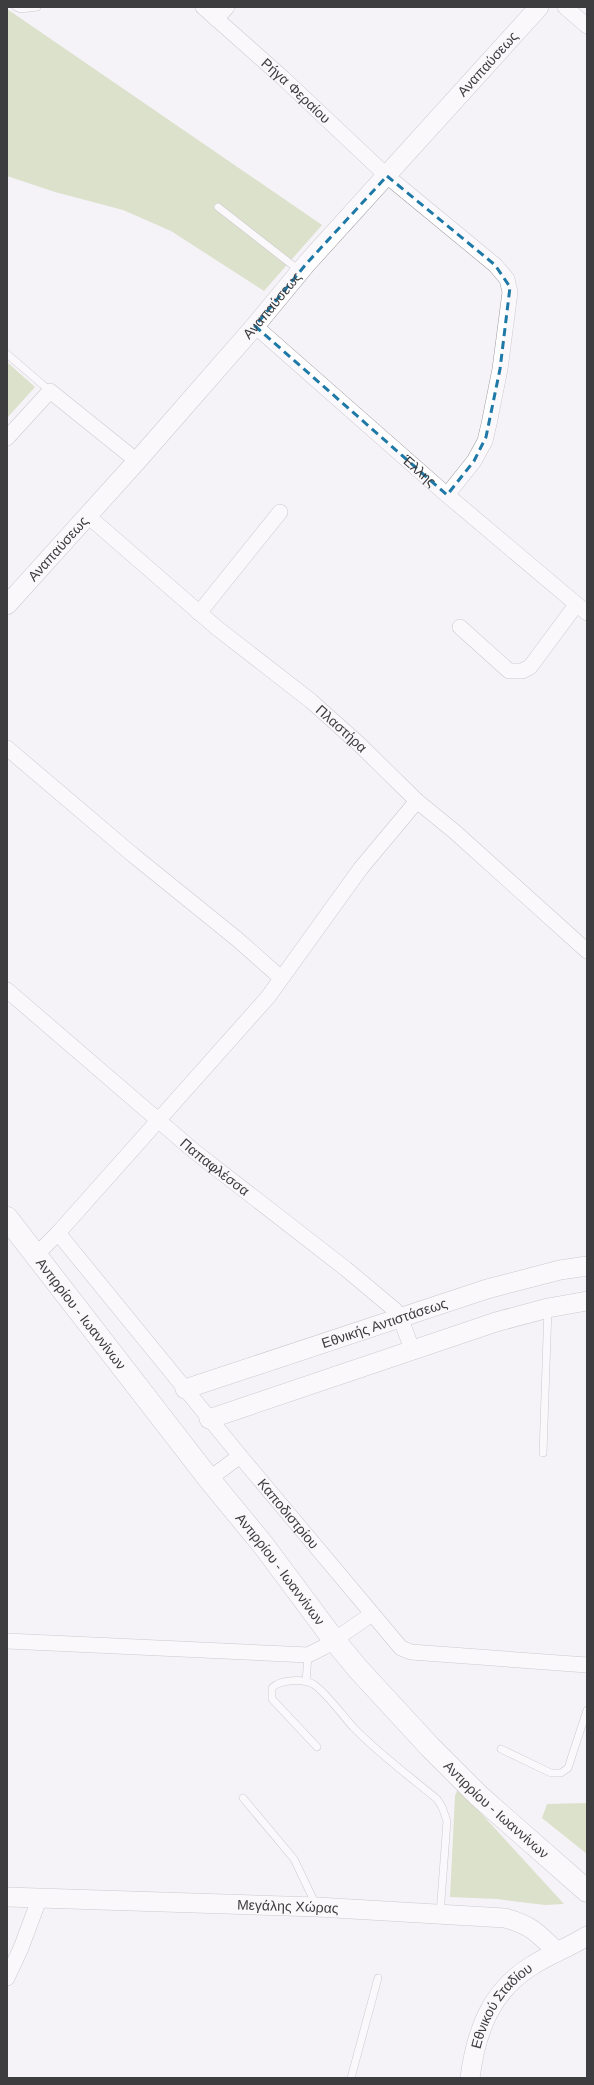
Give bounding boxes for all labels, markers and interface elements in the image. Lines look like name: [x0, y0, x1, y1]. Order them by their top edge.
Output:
street label: Αναπαύσεως: [454, 28, 521, 99]
street label: Ρήγα Φεραίου: [258, 55, 334, 126]
street label: Αναπαύσεως: [240, 269, 304, 342]
street label: Έλλης: [399, 451, 440, 490]
street label: Αναπαύσεως: [25, 513, 92, 584]
street label: Πλαστήρα: [313, 701, 370, 755]
street label: Παπαφλέσσα: [177, 1135, 253, 1199]
street label: Αντιρρίου - Ιωαννίνων: [33, 1255, 129, 1373]
street label: Εθνικής Αντιστάσεως: [319, 1295, 449, 1351]
street label: Καποδιστρίου: [254, 1475, 322, 1552]
street label: Αντιρρίου - Ιωαννίνων: [232, 1510, 328, 1628]
street label: Αντιρρίου - Ιωαννίνων: [441, 1758, 552, 1862]
street label: Μεγάλης Χώρας: [237, 1896, 339, 1916]
street label: Εθνικού Σταδίου: [468, 1960, 535, 2050]

